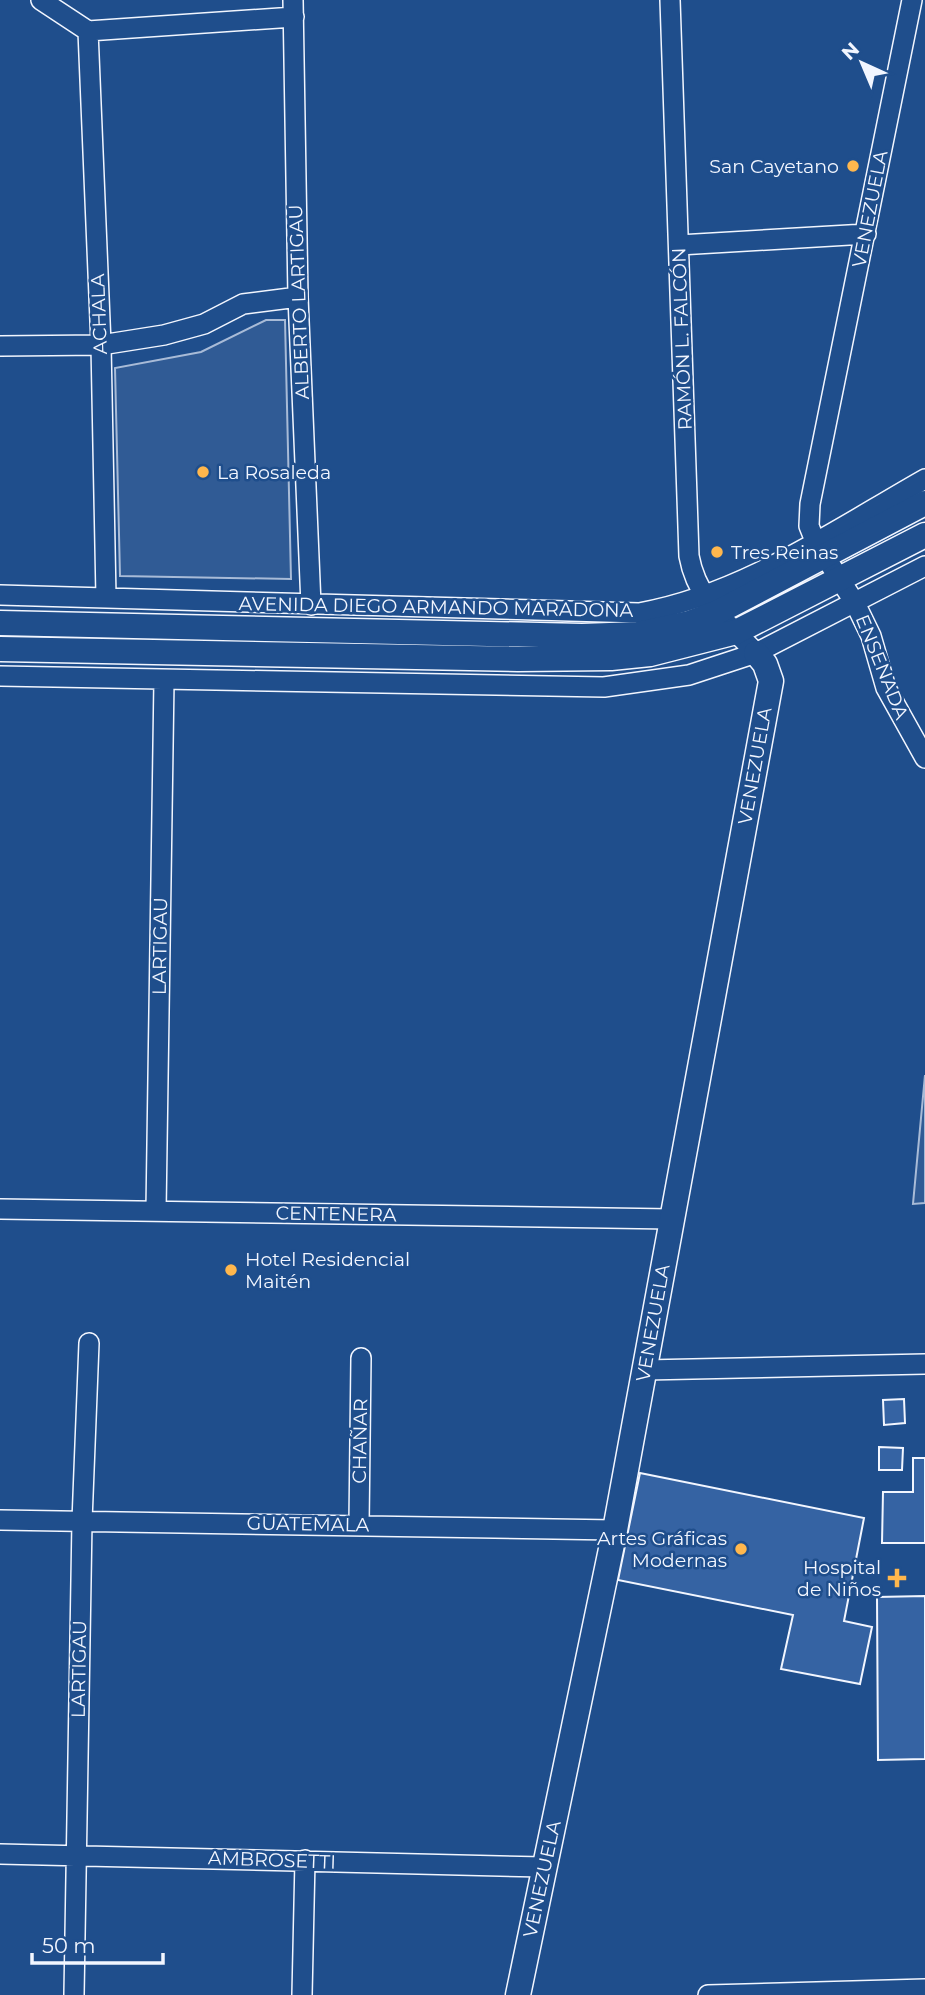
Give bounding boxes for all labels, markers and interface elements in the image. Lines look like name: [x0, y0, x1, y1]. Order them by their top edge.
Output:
north arrow: [827, 28, 897, 98]
text: N: [837, 38, 864, 65]
street label: VENEZUELA: [847, 148, 893, 270]
place label: San Cayetano: [709, 155, 839, 178]
marker: San Cayetano: [845, 158, 861, 174]
street label: ALBERTO LARTIGAU: [284, 204, 314, 400]
street label: RAMÓN L. FALCÓN: [667, 247, 697, 431]
street label: ACHALA: [86, 273, 112, 355]
place label: La Rosaleda: [217, 461, 331, 484]
marker: La Rosaleda: [195, 464, 211, 480]
place label: Tres Reinas: [731, 541, 838, 564]
marker: Tres Reinas: [709, 544, 725, 560]
street label: AVENIDA DIEGO ARMANDO MARADONA: [239, 592, 634, 622]
street label: ENSENADA: [851, 611, 914, 723]
street label: VENEZUELA: [733, 705, 777, 826]
street label: LARTIGAU: [148, 897, 172, 995]
street label: CENTENERA: [275, 1201, 397, 1227]
place label: Hotel Residencial Maitén: [245, 1248, 410, 1293]
marker: Hotel Residencial Maitén: [223, 1262, 239, 1278]
street label: VENEZUELA: [631, 1262, 675, 1383]
street label: CHAÑAR: [348, 1398, 372, 1484]
street label: GUATEMALA: [247, 1511, 370, 1537]
place label: Artes Gráficas Modernas: [597, 1527, 727, 1572]
marker: Artes Gráficas Modernas: [733, 1541, 749, 1557]
place label: Hospital de Niños: [797, 1556, 881, 1601]
marker: Hospital de Niños: [887, 1568, 907, 1588]
street label: LARTIGAU: [67, 1620, 91, 1718]
street label: VENEZUELA: [518, 1818, 566, 1939]
street label: AMBROSETTI: [208, 1846, 336, 1874]
scale bar: [32, 1922, 163, 1966]
text: 50 m: [42, 1933, 96, 1958]

